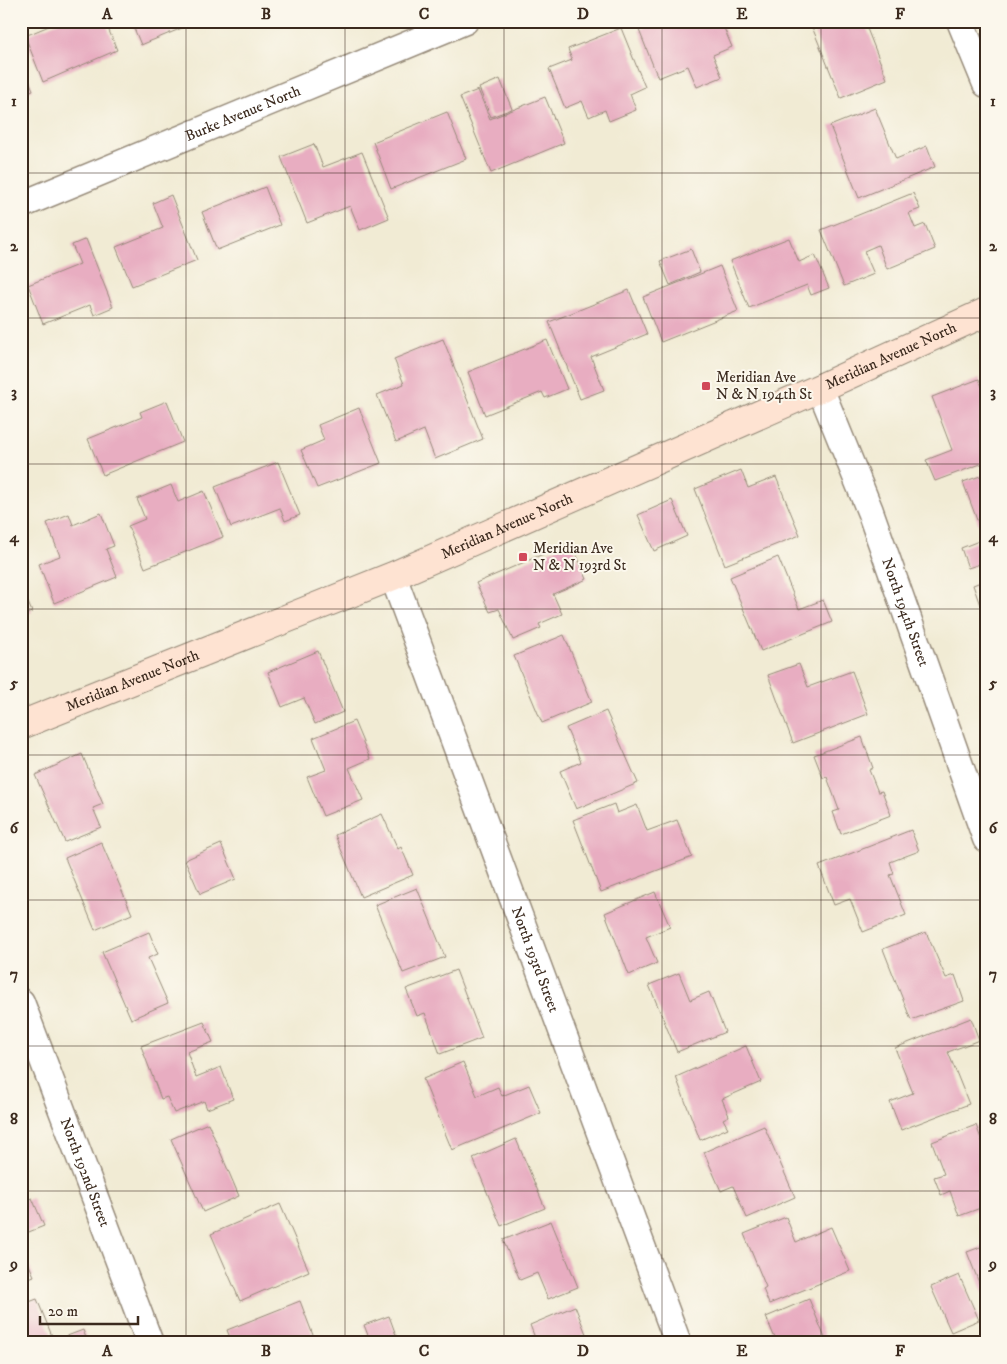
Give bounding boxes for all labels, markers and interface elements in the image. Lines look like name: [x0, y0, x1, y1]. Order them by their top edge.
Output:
text: A: [101, 4, 113, 24]
text: B: [261, 4, 271, 24]
text: C: [419, 4, 429, 24]
text: D: [577, 4, 589, 24]
text: E: [736, 4, 748, 24]
text: F: [895, 4, 905, 24]
street label: Burke Avenue North: [182, 81, 304, 146]
text: 1: [11, 91, 17, 111]
text: 1: [990, 91, 996, 111]
text: 2: [10, 236, 19, 256]
text: 2: [989, 236, 998, 256]
street label: Meridian Avenue North: [822, 318, 960, 394]
place label: Meridian Ave N & N 194th St: [716, 368, 812, 404]
marker: Meridian Ave N & N 194th St: [700, 380, 712, 392]
text: 3: [11, 382, 17, 402]
text: 3: [990, 382, 996, 402]
street label: Meridian Avenue North: [438, 489, 576, 564]
text: 4: [8, 527, 19, 547]
text: 4: [987, 527, 998, 547]
place label: Meridian Ave N & N 193rd St: [533, 539, 626, 575]
marker: Meridian Ave N & N 193rd St: [517, 551, 529, 563]
street label: North 194th Street: [877, 555, 933, 669]
street label: Meridian Avenue North: [63, 646, 202, 716]
text: 5: [9, 673, 18, 693]
text: 5: [988, 673, 997, 693]
text: 6: [10, 818, 20, 838]
text: 6: [989, 818, 999, 838]
street label: North 193rd Street: [507, 904, 563, 1015]
text: 7: [10, 964, 18, 984]
text: 7: [989, 964, 997, 984]
text: 8: [10, 1109, 18, 1129]
text: 8: [989, 1109, 997, 1129]
street label: North 192nd Street: [56, 1115, 114, 1230]
text: 9: [9, 1254, 18, 1274]
text: 9: [988, 1254, 997, 1274]
scale bar: [40, 1294, 138, 1326]
text: 20 m: [48, 1302, 78, 1321]
text: A: [101, 1341, 113, 1361]
text: B: [261, 1341, 271, 1361]
text: C: [419, 1341, 429, 1361]
text: D: [577, 1341, 589, 1361]
text: E: [736, 1341, 748, 1361]
text: F: [895, 1341, 905, 1361]

